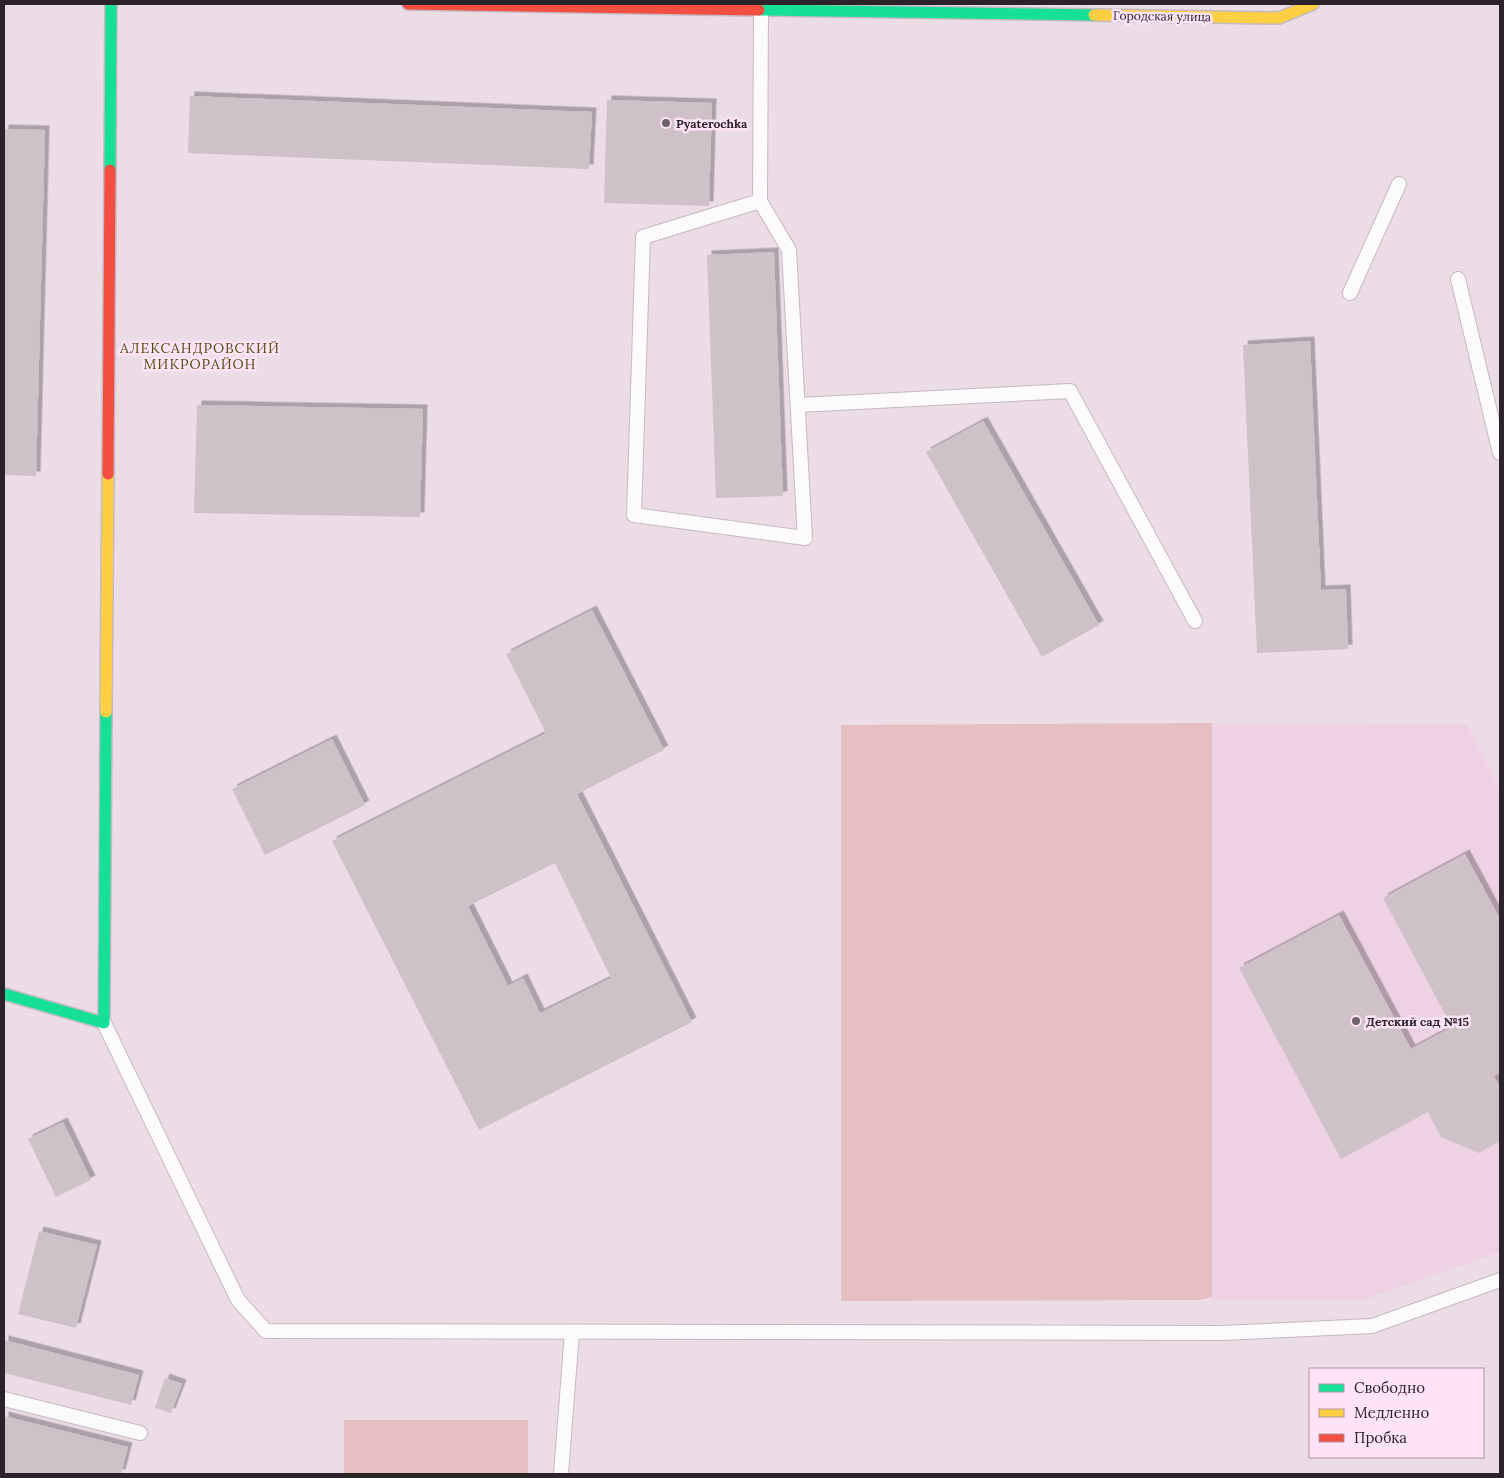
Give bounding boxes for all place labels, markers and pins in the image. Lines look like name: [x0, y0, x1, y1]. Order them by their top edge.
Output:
place label: Pyaterochka: [676, 116, 748, 131]
marker: Pyaterochka: [660, 117, 672, 129]
place label: Детский сад №15: [1366, 1014, 1470, 1029]
marker: Детский сад №15: [1350, 1015, 1362, 1027]

